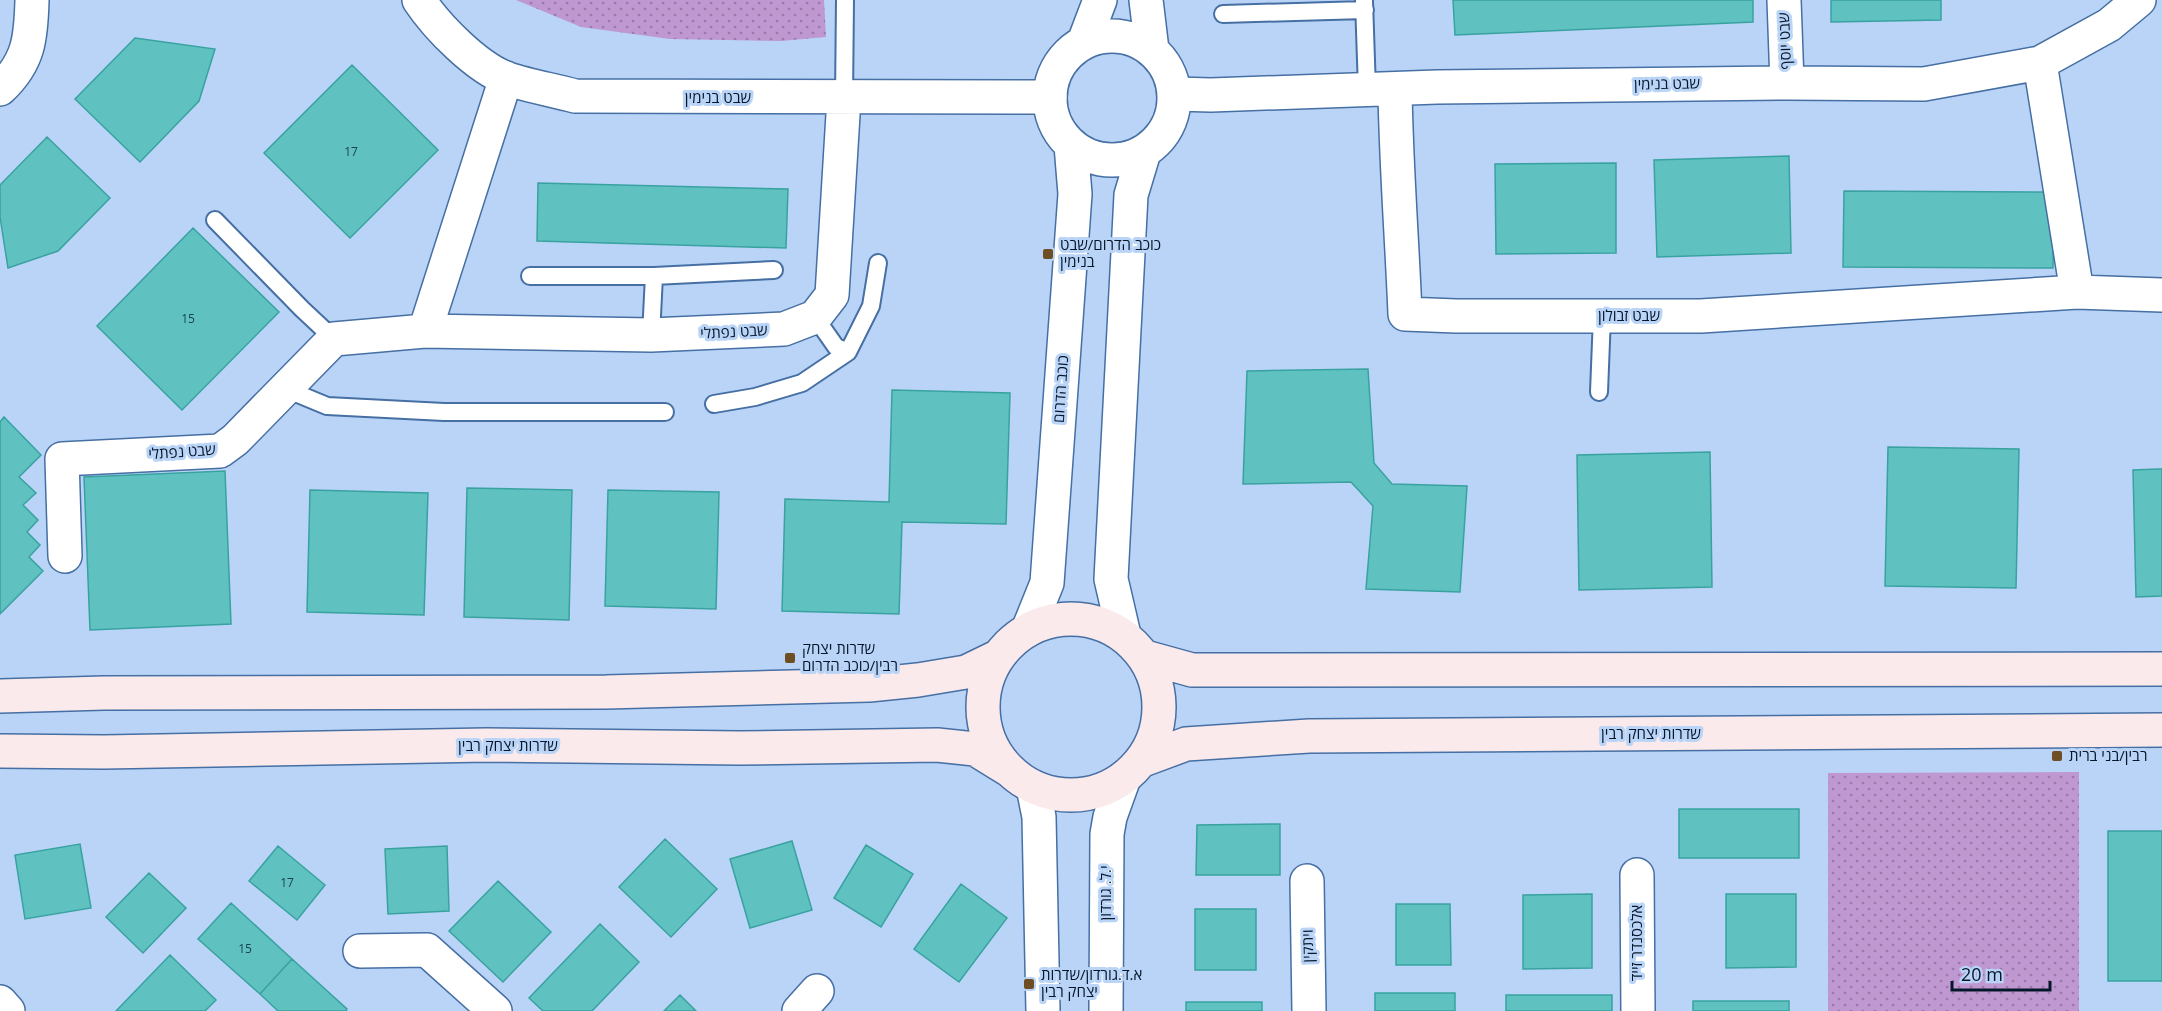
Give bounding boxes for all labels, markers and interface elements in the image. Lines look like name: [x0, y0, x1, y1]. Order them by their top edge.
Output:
street label: שבט יוסף: [1773, 12, 1795, 70]
street label: שבט בנימין: [1634, 72, 1701, 94]
street label: שבט בנימין: [685, 87, 752, 107]
house number: 17: [344, 143, 358, 160]
place label: כוכב הדרום/שבט בנימין: [1060, 234, 1161, 271]
marker: כוכב הדרום/שבט בנימין: [1041, 247, 1055, 261]
street label: שבט זבולון: [1598, 305, 1660, 325]
house number: 15: [181, 310, 195, 327]
street label: שבט נפתלי: [700, 319, 769, 343]
street label: כוכב הדרום: [1048, 354, 1072, 423]
street label: שבט נפתלי: [148, 439, 217, 463]
place label: שדרות יצחק רבין/כוכב הדרום: [802, 638, 898, 675]
marker: שדרות יצחק רבין/כוכב הדרום: [783, 651, 797, 665]
street label: שדרות יצחק רבין: [1601, 723, 1701, 743]
street label: שדרות יצחק רבין: [458, 735, 558, 755]
place label: רבין/בני ברית: [2069, 745, 2147, 765]
marker: רבין/בני ברית: [2050, 749, 2064, 763]
street label: י.ל. גורדון: [1095, 865, 1115, 921]
house number: 17: [280, 874, 294, 891]
street label: אלכסנדר זייד: [1626, 905, 1646, 981]
street label: ויתקין: [1297, 929, 1317, 963]
house number: 15: [238, 940, 252, 957]
scale bar: [1952, 954, 2050, 992]
text: 20 m: [1961, 962, 2003, 986]
place label: א.ד.גורדון/שדרות יצחק רבין: [1041, 964, 1142, 1001]
marker: א.ד.גורדון/שדרות יצחק רבין: [1022, 977, 1036, 991]

